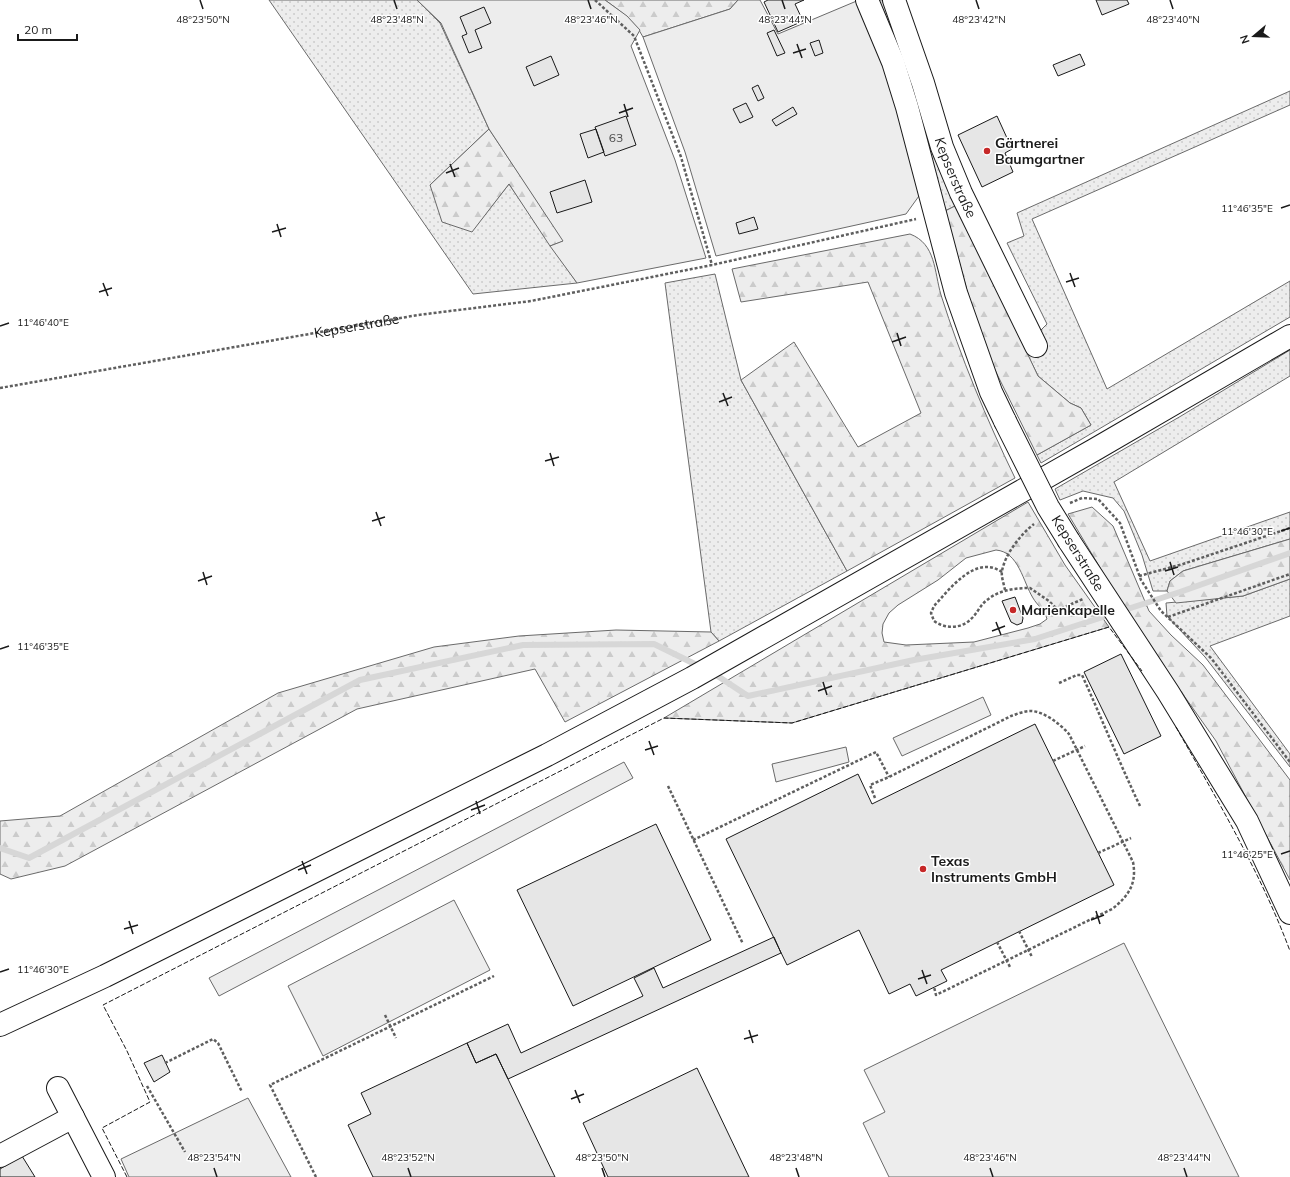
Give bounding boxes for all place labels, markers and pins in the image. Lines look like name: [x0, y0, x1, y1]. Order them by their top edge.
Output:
place label: Gärtnerei Baumgartner: [995, 134, 1085, 168]
marker: Gärtnerei Baumgartner: [982, 146, 992, 156]
place label: Marienkapelle: [1021, 601, 1115, 619]
marker: Marienkapelle: [1008, 605, 1018, 615]
place label: Texas Instruments GmbH: [931, 852, 1057, 886]
marker: Texas Instruments GmbH: [918, 864, 928, 874]

